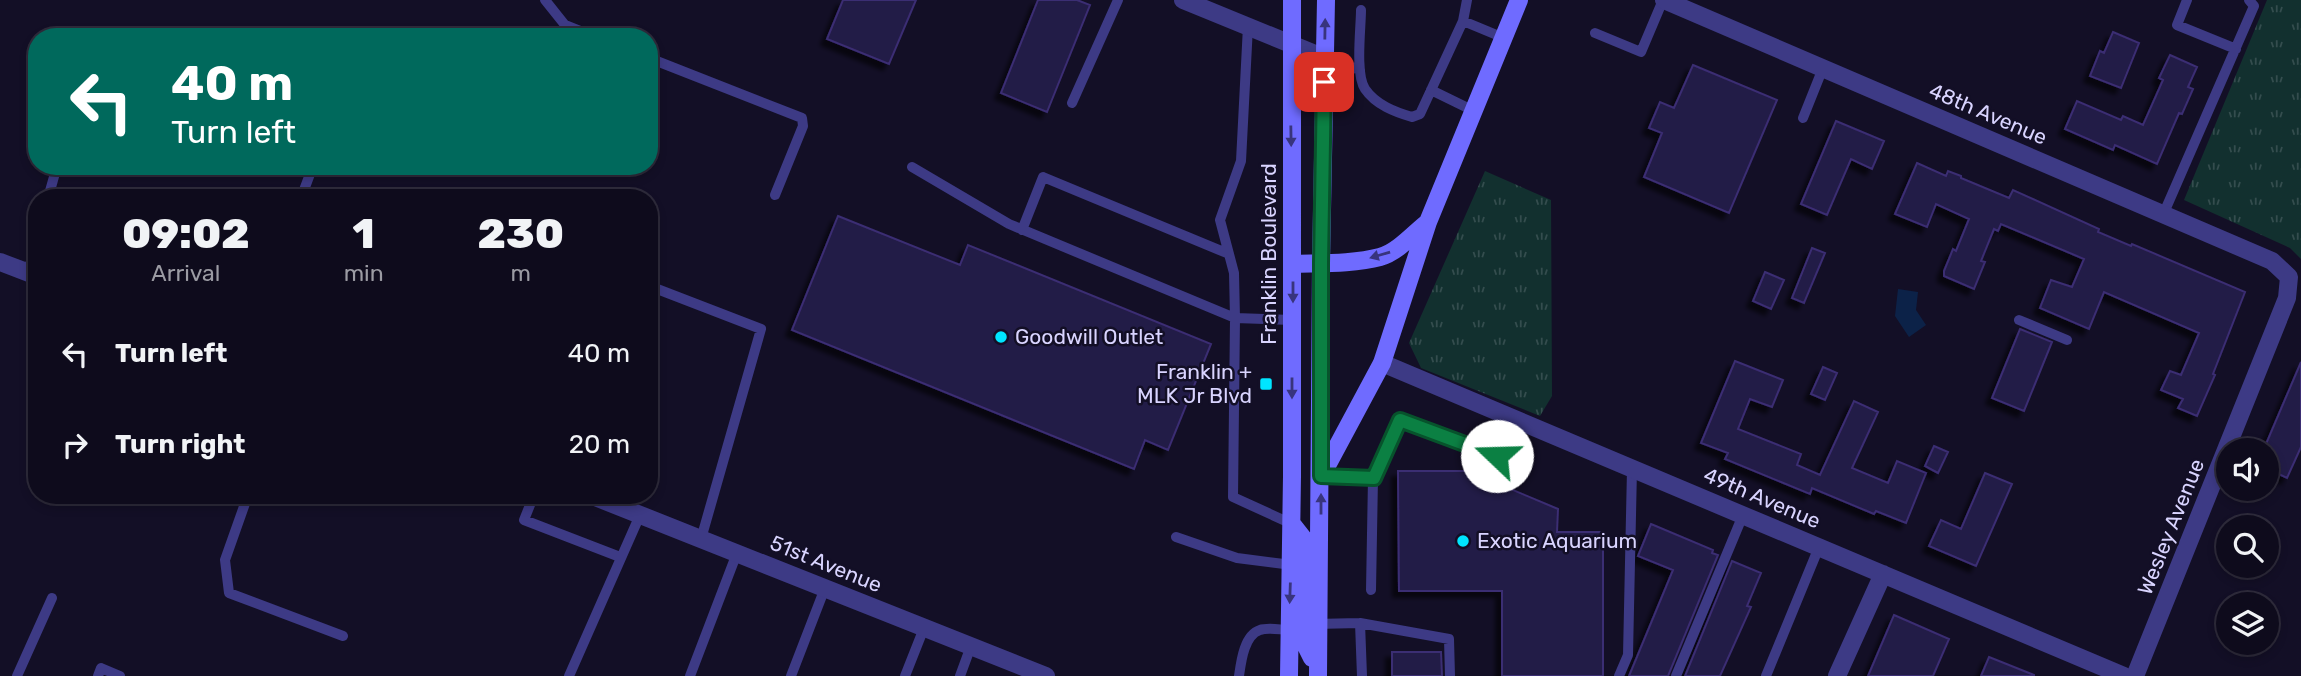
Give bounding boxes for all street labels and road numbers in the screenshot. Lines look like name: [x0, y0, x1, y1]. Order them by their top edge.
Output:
street label: 48th Avenue: [1926, 78, 2051, 150]
street label: Franklin Boulevard: [1256, 163, 1281, 345]
street label: Wesley Avenue: [2132, 455, 2209, 598]
street label: 49th Avenue: [1700, 462, 1824, 533]
street label: 51st Avenue: [767, 530, 886, 597]

